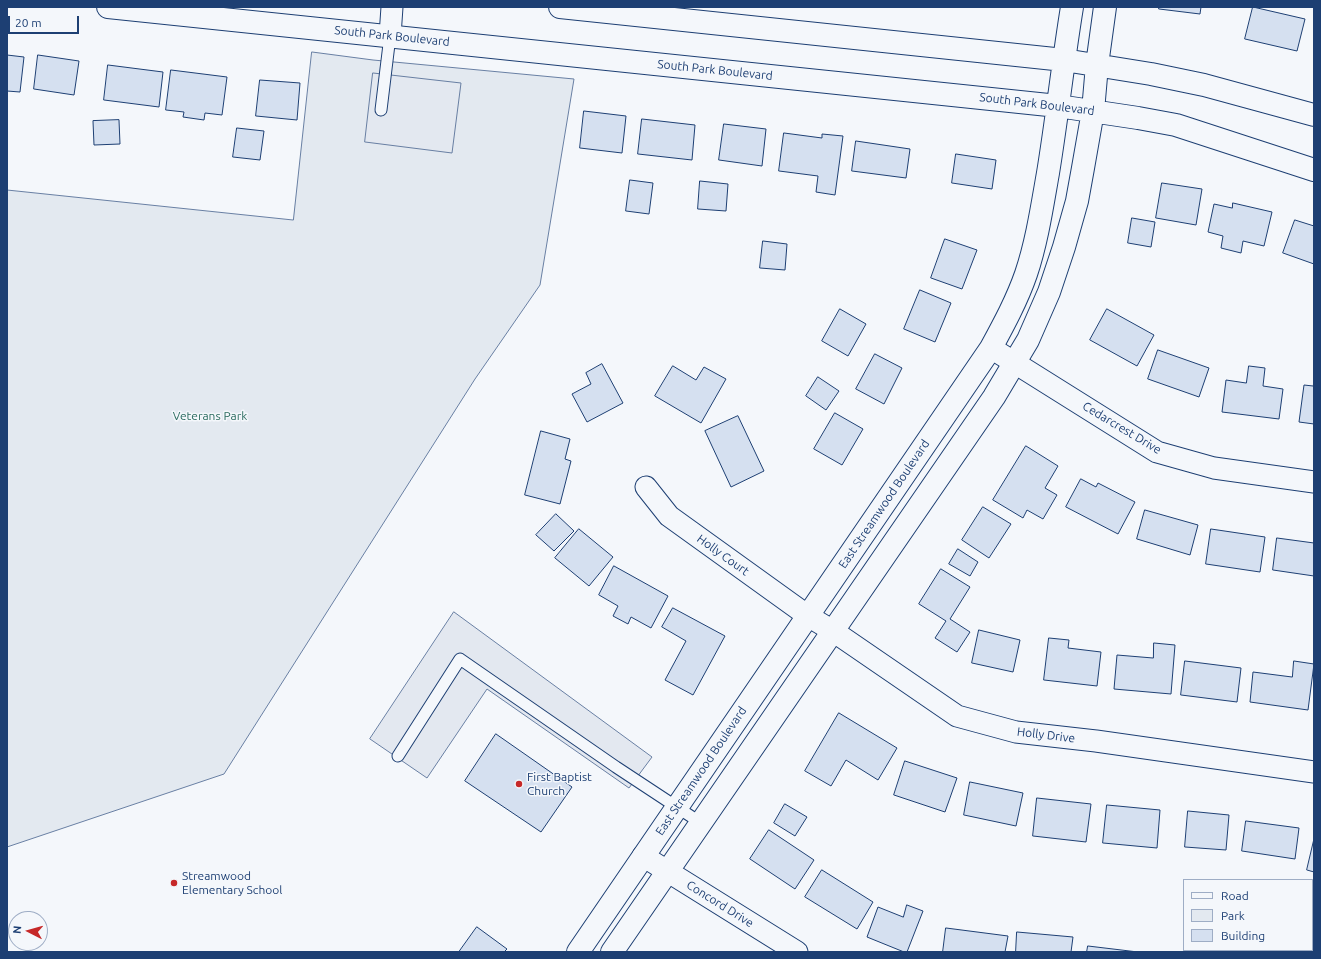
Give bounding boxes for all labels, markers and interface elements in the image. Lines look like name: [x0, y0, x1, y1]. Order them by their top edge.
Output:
scale bar: [10, 8, 81, 34]
text: 20 m: [15, 16, 42, 29]
street label: South Park Boulevard: [334, 23, 450, 49]
street label: South Park Boulevard: [657, 57, 773, 83]
street label: South Park Boulevard: [979, 90, 1095, 118]
street label: Cedarcrest Drive: [1080, 399, 1164, 457]
park label: Veterans Park: [173, 409, 247, 423]
street label: East Streamwood Boulevard: [835, 437, 933, 571]
street label: Holly Court: [694, 531, 752, 579]
street label: East Streamwood Boulevard: [652, 704, 750, 838]
street label: Holly Drive: [1016, 724, 1076, 746]
place label: First Baptist Church: [527, 770, 592, 798]
marker: First Baptist Church: [514, 779, 524, 789]
place label: Streamwood Elementary School: [182, 869, 282, 897]
marker: Streamwood Elementary School: [169, 878, 179, 888]
street label: Concord Drive: [684, 878, 756, 930]
legend: [1183, 879, 1313, 951]
text: Road: [1221, 889, 1249, 902]
text: Park: [1221, 909, 1245, 922]
north arrow: [8, 911, 48, 951]
text: N: [11, 925, 23, 935]
text: Building: [1221, 929, 1265, 942]

